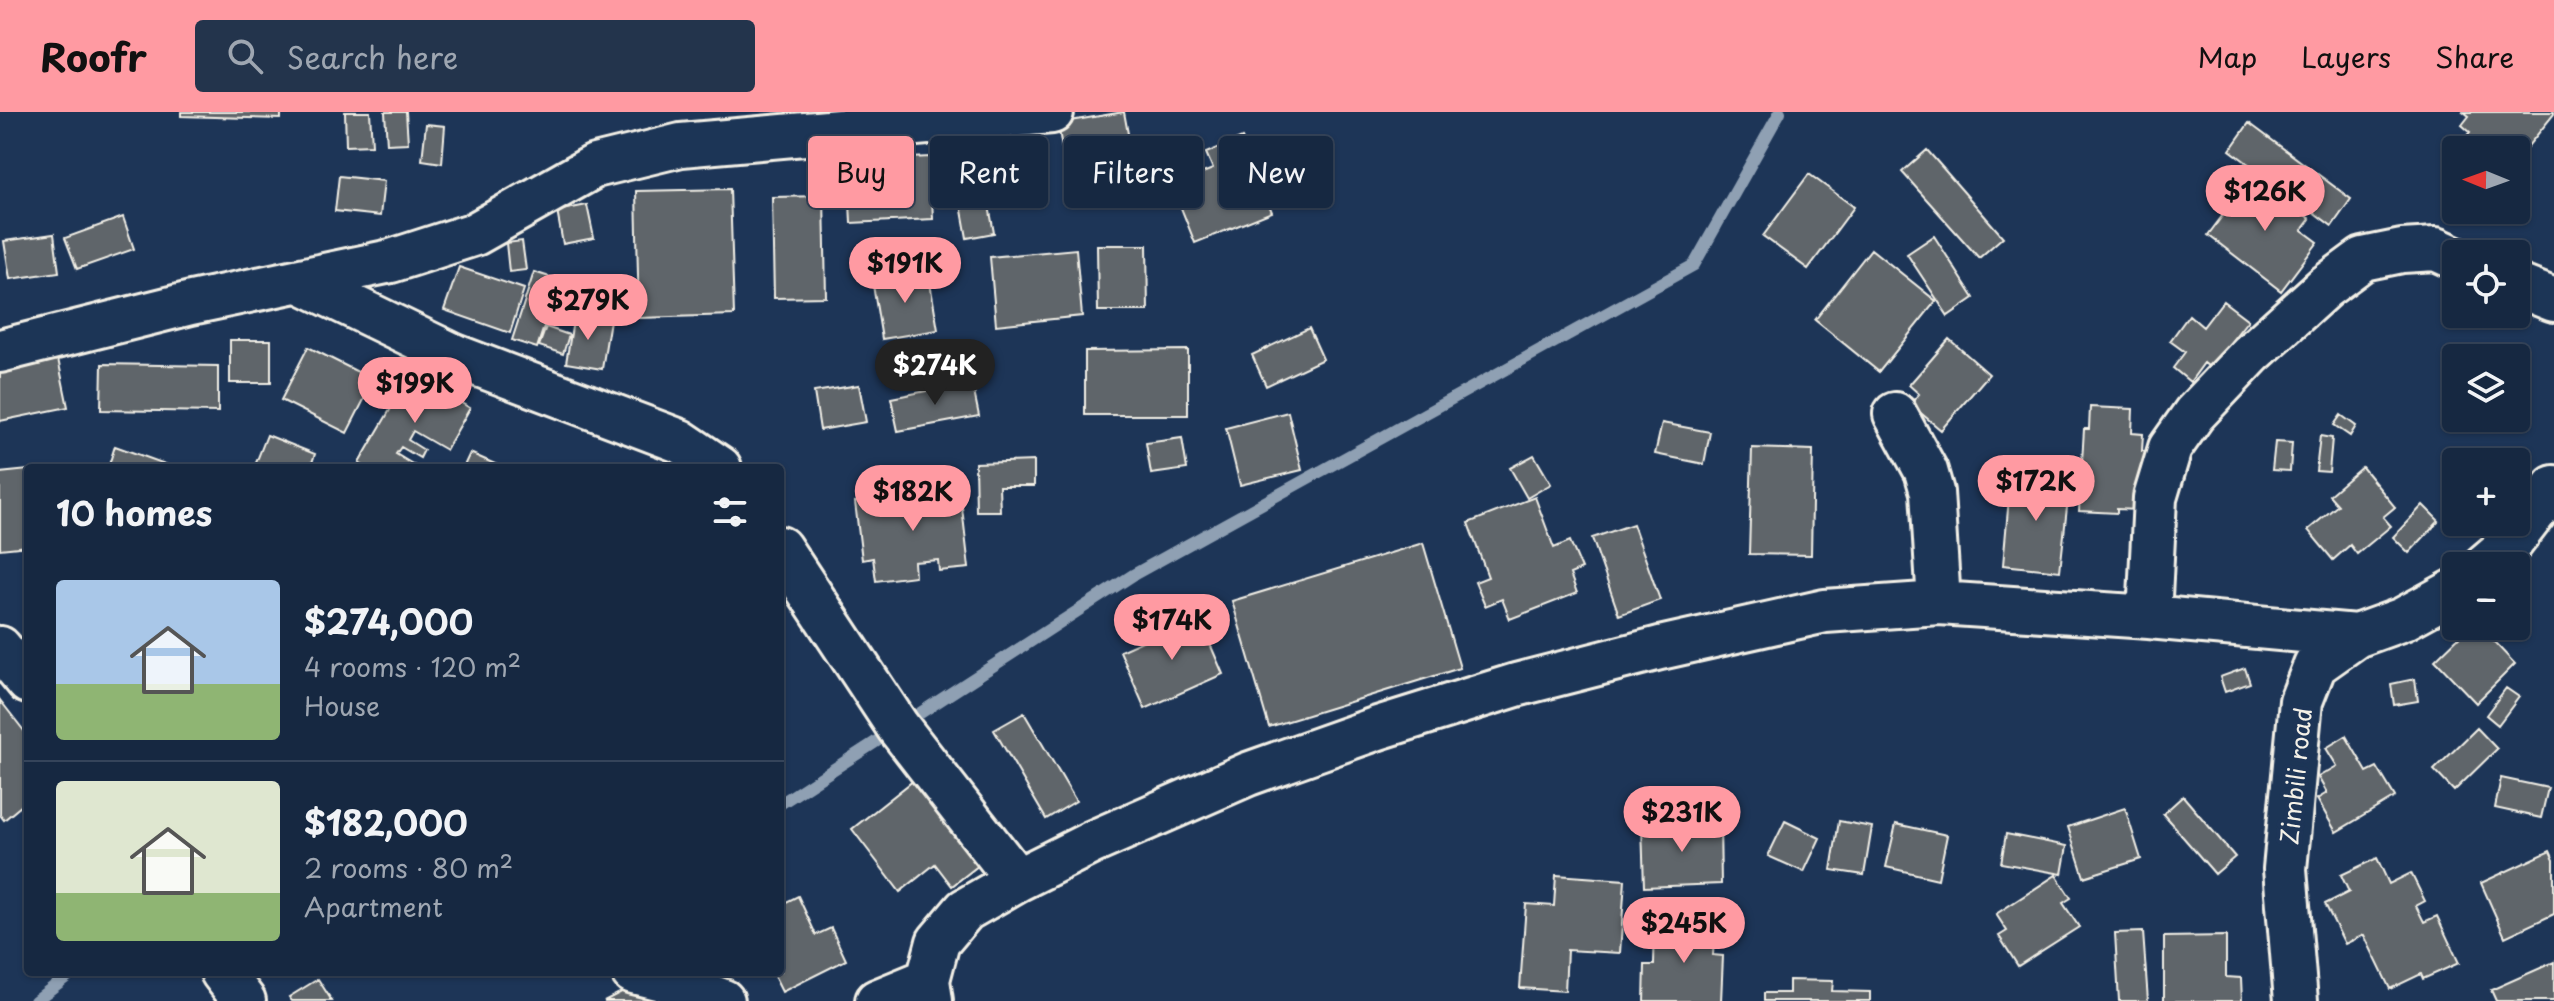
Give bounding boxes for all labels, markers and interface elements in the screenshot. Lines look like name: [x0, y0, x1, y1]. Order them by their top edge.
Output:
search box: [195, 20, 755, 92]
text: Roofr: [40, 28, 147, 85]
icon: search: [223, 34, 267, 78]
text: Search here: [287, 34, 458, 79]
text: Map: [2197, 35, 2257, 78]
text: Layers: [2301, 35, 2391, 78]
text: Share: [2435, 35, 2514, 78]
chip: Buy: [808, 136, 914, 208]
chip: Rent: [930, 136, 1048, 208]
chip: Filters: [1064, 136, 1203, 208]
chip: New: [1219, 136, 1333, 208]
north arrow: [2442, 136, 2530, 224]
map controls: [2442, 136, 2530, 640]
pin: $126K: [2209, 165, 2321, 233]
text: $126K: [2224, 171, 2306, 210]
pin: $191K: [849, 237, 961, 305]
button: locate: [2442, 240, 2530, 328]
text: $191K: [867, 243, 943, 282]
pin: $279K: [532, 274, 644, 342]
text: $279K: [547, 280, 629, 319]
pin: $274K: [879, 339, 991, 407]
button: layers: [2442, 344, 2530, 432]
text: $274K: [893, 345, 977, 384]
pin: $199K: [359, 357, 471, 425]
text: $199K: [376, 363, 454, 402]
button: +: [2442, 448, 2530, 536]
pin: $172K: [1980, 455, 2092, 523]
text: $172K: [1996, 461, 2076, 500]
pin: $182K: [857, 465, 969, 533]
text: $182K: [873, 471, 953, 510]
text: 10 homes: [56, 486, 212, 538]
icon: filters: [708, 490, 752, 534]
button: −: [2442, 552, 2530, 640]
pin: $174K: [1116, 594, 1228, 662]
text: $274,000: [304, 595, 473, 647]
text: $174K: [1132, 600, 1212, 639]
icon: home: [120, 612, 216, 708]
text: 4 rooms · 120 m²: [304, 647, 521, 686]
text: House: [304, 686, 380, 725]
street label: Zimbili road: [2270, 706, 2320, 846]
pin: $231K: [1626, 786, 1738, 854]
text: $231K: [1642, 792, 1722, 831]
text: $182,000: [304, 796, 468, 848]
icon: home: [120, 813, 216, 909]
text: 2 rooms · 80 m²: [304, 848, 513, 887]
text: Apartment: [304, 887, 443, 926]
pin: $245K: [1628, 897, 1740, 965]
text: $245K: [1641, 903, 1727, 942]

